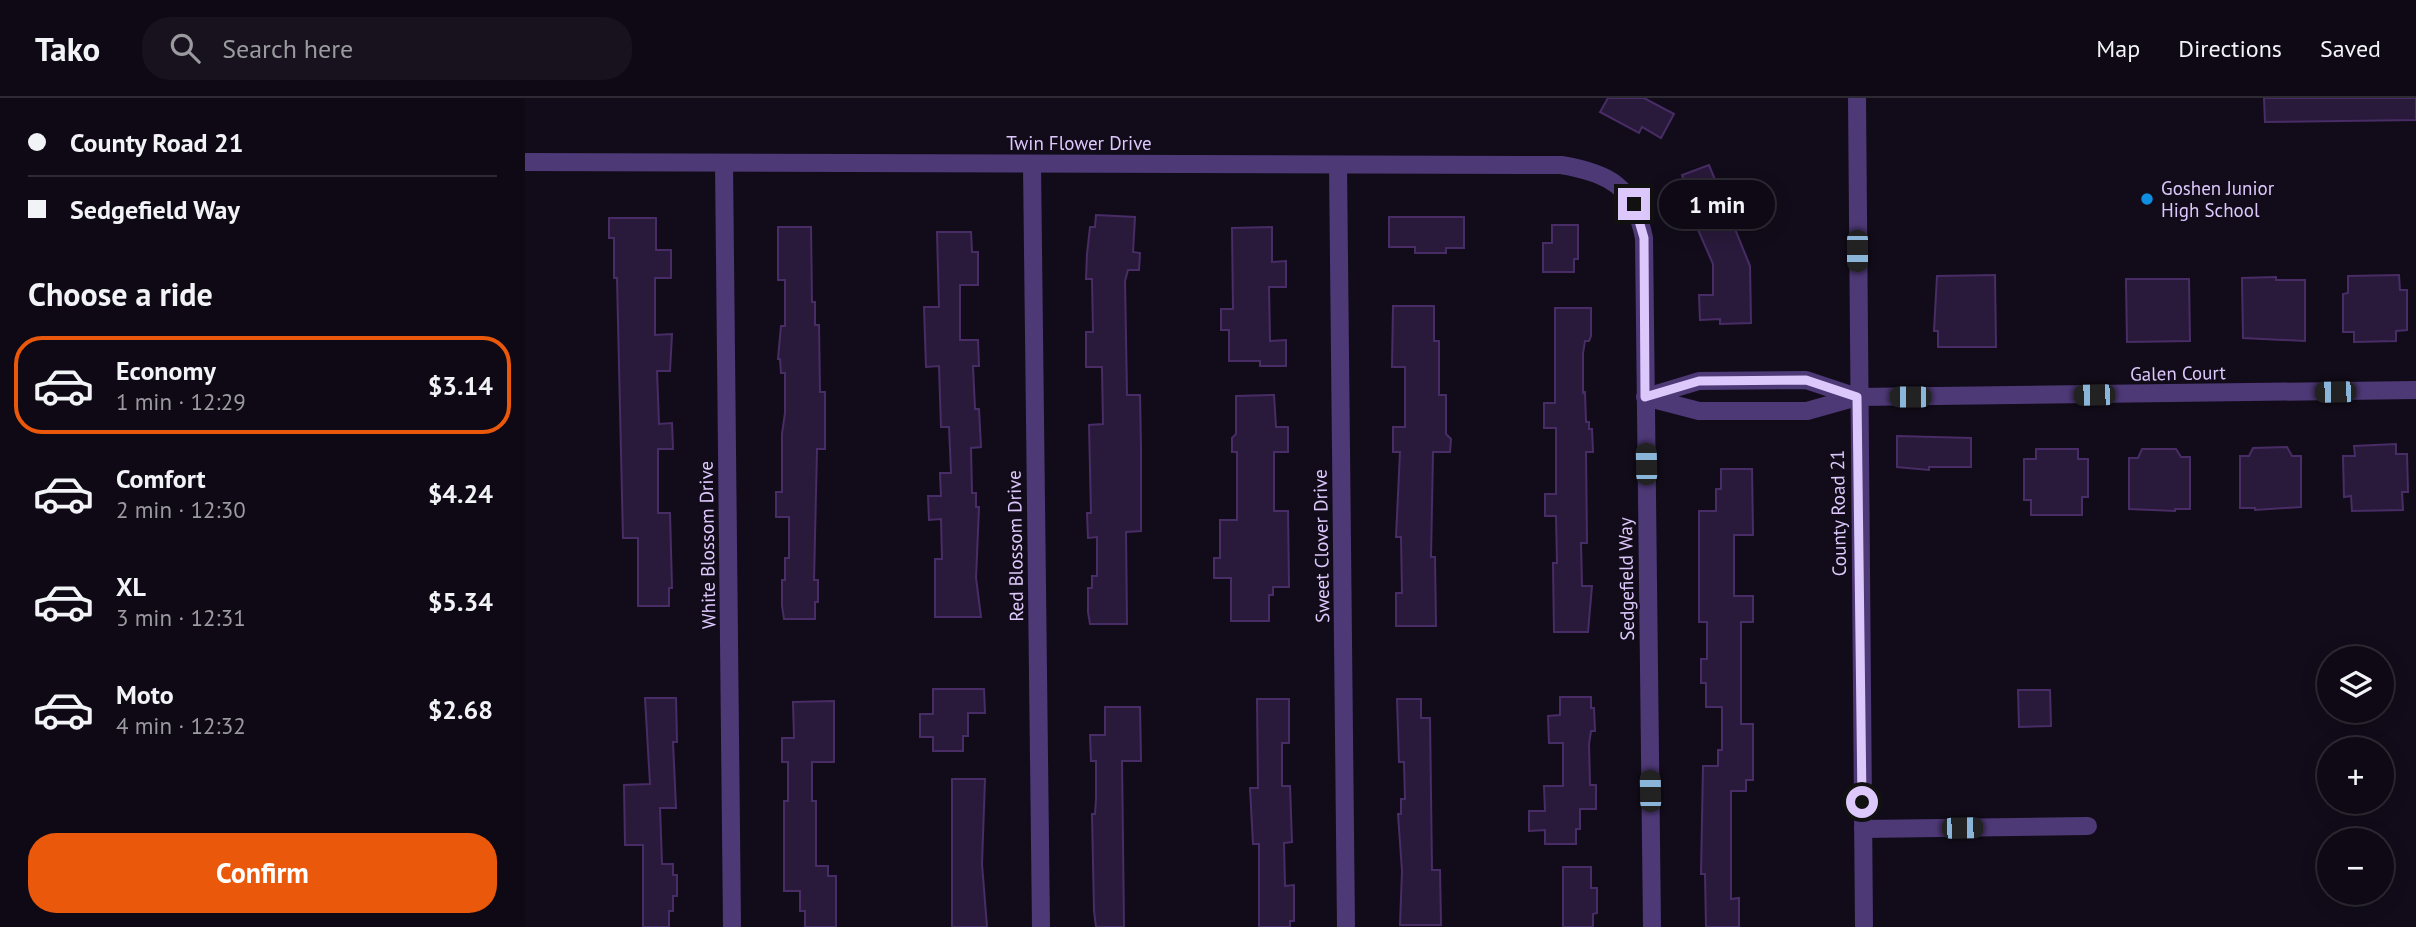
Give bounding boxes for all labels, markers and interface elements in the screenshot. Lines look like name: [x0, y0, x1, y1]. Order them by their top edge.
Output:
search box: [142, 17, 632, 80]
text: Tako: [35, 27, 100, 70]
icon: search: [166, 29, 204, 67]
text: Search here: [222, 32, 353, 65]
text: Map: [2096, 33, 2140, 64]
text: Directions: [2178, 33, 2282, 64]
text: Saved: [2320, 33, 2381, 64]
text: County Road 21: [70, 126, 244, 159]
street label: Twin Flower Drive: [1006, 131, 1152, 155]
place label: Goshen Junior High School: [2161, 176, 2275, 222]
callout: 1 min: [1659, 180, 1774, 228]
route end: [1618, 188, 1650, 220]
text: 1 min: [1689, 190, 1745, 219]
marker: Goshen Junior High School: [2139, 191, 2155, 207]
text: Sedgefield Way: [70, 193, 240, 226]
car: [1847, 230, 1868, 272]
text: Choose a ride: [28, 273, 213, 315]
icon: car: [32, 354, 95, 417]
text: Economy: [116, 354, 216, 387]
street label: Galen Court: [2130, 360, 2227, 386]
text: $3.14: [428, 369, 493, 402]
car: [2314, 381, 2357, 403]
car: [2073, 384, 2116, 406]
text: 1 min · 12:29: [116, 387, 246, 416]
car: [1890, 387, 1932, 408]
car: [1636, 443, 1657, 485]
street label: County Road 21: [1825, 449, 1851, 577]
street label: White Blossom Drive: [694, 461, 720, 629]
icon: car: [32, 462, 95, 525]
text: Comfort: [116, 462, 206, 495]
street label: Sweet Clover Drive: [1308, 469, 1334, 623]
street label: Red Blossom Drive: [1002, 470, 1028, 622]
text: $4.24: [428, 477, 493, 510]
text: 2 min · 12:30: [116, 495, 246, 524]
street label: Sedgefield Way: [1613, 517, 1639, 641]
icon: car: [32, 570, 95, 633]
text: XL: [116, 570, 146, 603]
text: $5.34: [428, 585, 493, 618]
text: 3 min · 12:31: [116, 603, 246, 632]
map controls: [2317, 646, 2394, 905]
button: layers: [2317, 646, 2394, 723]
icon: car: [32, 678, 95, 741]
text: Moto: [116, 678, 174, 711]
text: $2.68: [428, 693, 493, 726]
text: 4 min · 12:32: [116, 711, 246, 740]
button: +: [2317, 737, 2394, 814]
car: [1640, 770, 1661, 812]
route start: [1846, 786, 1878, 818]
car: [1941, 817, 1984, 839]
button: −: [2317, 828, 2394, 905]
button: Confirm: [28, 833, 497, 913]

